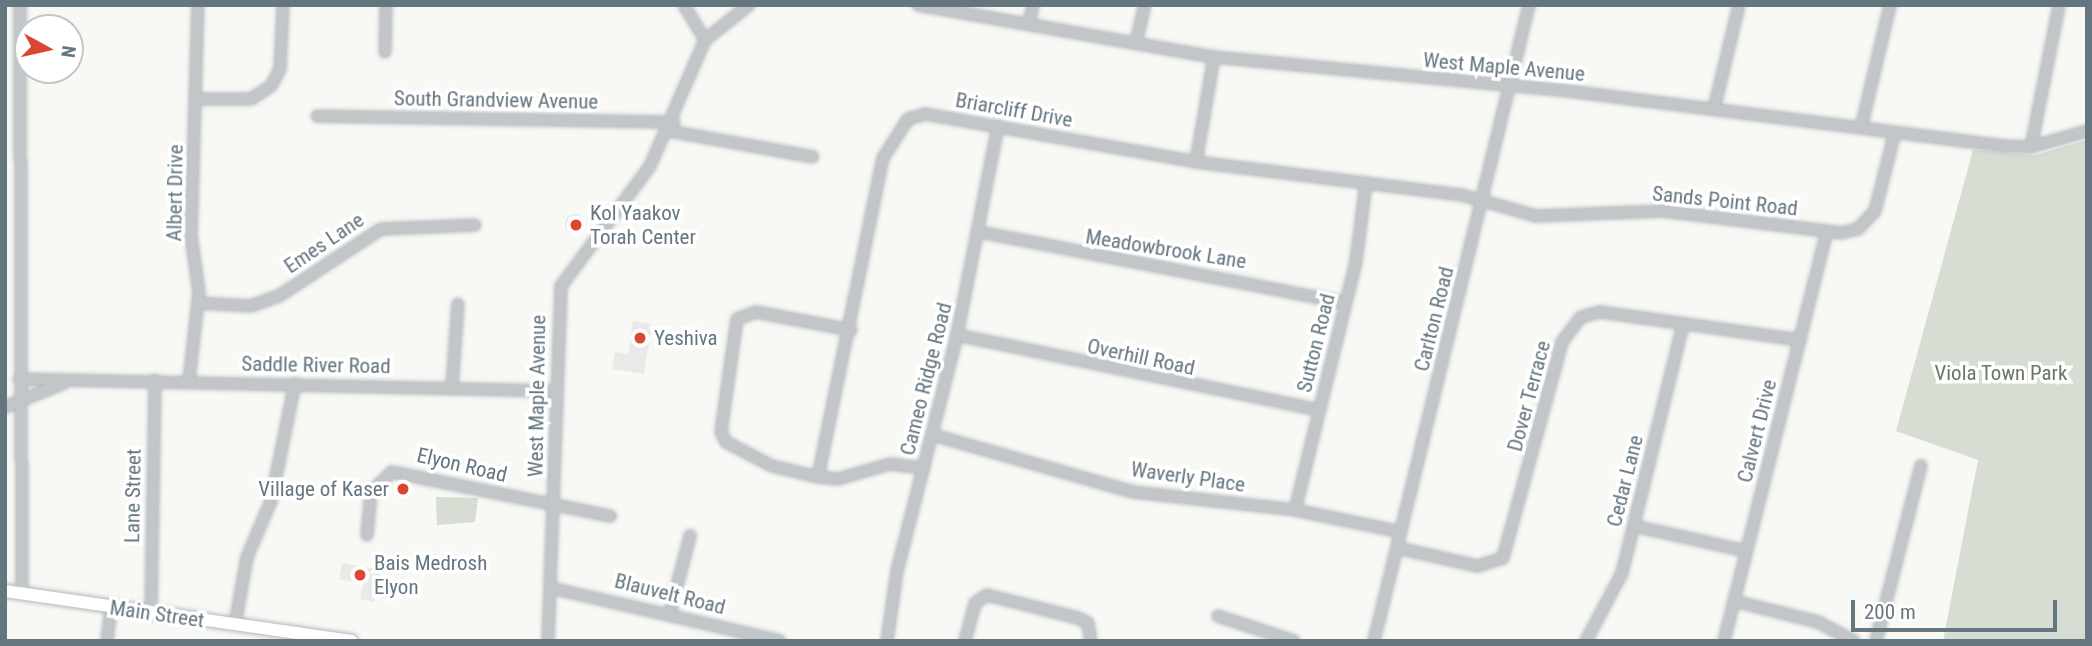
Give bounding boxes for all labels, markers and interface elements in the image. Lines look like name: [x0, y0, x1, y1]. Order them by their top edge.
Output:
north arrow: [14, 14, 84, 84]
text: N: [56, 44, 81, 59]
street label: West Maple Avenue: [1422, 47, 1586, 87]
street label: South Grandview Avenue: [394, 86, 598, 114]
street label: Briarcliff Drive: [954, 87, 1074, 133]
street label: Albert Drive: [162, 144, 188, 242]
street label: Sands Point Road: [1651, 181, 1799, 221]
place label: Kol Yaakov Torah Center: [590, 200, 696, 250]
street label: Emes Lane: [279, 207, 369, 279]
marker: Kol Yaakov Torah Center: [568, 217, 584, 233]
street label: Meadowbrook Lane: [1084, 224, 1248, 274]
street label: Carlton Road: [1409, 264, 1459, 374]
street label: Sutton Road: [1292, 291, 1340, 395]
street label: Cameo Ridge Road: [895, 300, 957, 458]
street label: West Maple Avenue: [523, 315, 551, 477]
place label: Yeshiva: [654, 325, 718, 351]
marker: Yeshiva: [632, 330, 648, 346]
street label: Overhill Road: [1085, 333, 1197, 381]
street label: Dover Terrace: [1502, 338, 1556, 454]
street label: Saddle River Road: [241, 351, 391, 379]
park label: Viola Town Park: [1934, 360, 2068, 386]
street label: Calvert Drive: [1732, 377, 1782, 485]
street label: Cedar Lane: [1601, 433, 1649, 529]
street label: Elyon Road: [415, 442, 509, 488]
street label: Lane Street: [120, 449, 146, 543]
street label: Waverly Place: [1129, 457, 1247, 497]
place label: Village of Kaser: [258, 476, 389, 502]
marker: Village of Kaser: [395, 481, 411, 497]
place label: Bais Medrosh Elyon: [374, 550, 487, 600]
marker: Bais Medrosh Elyon: [352, 567, 368, 583]
street label: Blauvelt Road: [612, 568, 728, 620]
scale bar: [1854, 586, 2060, 630]
street label: Main Street: [108, 595, 206, 633]
text: 200 m: [1864, 600, 1916, 624]

